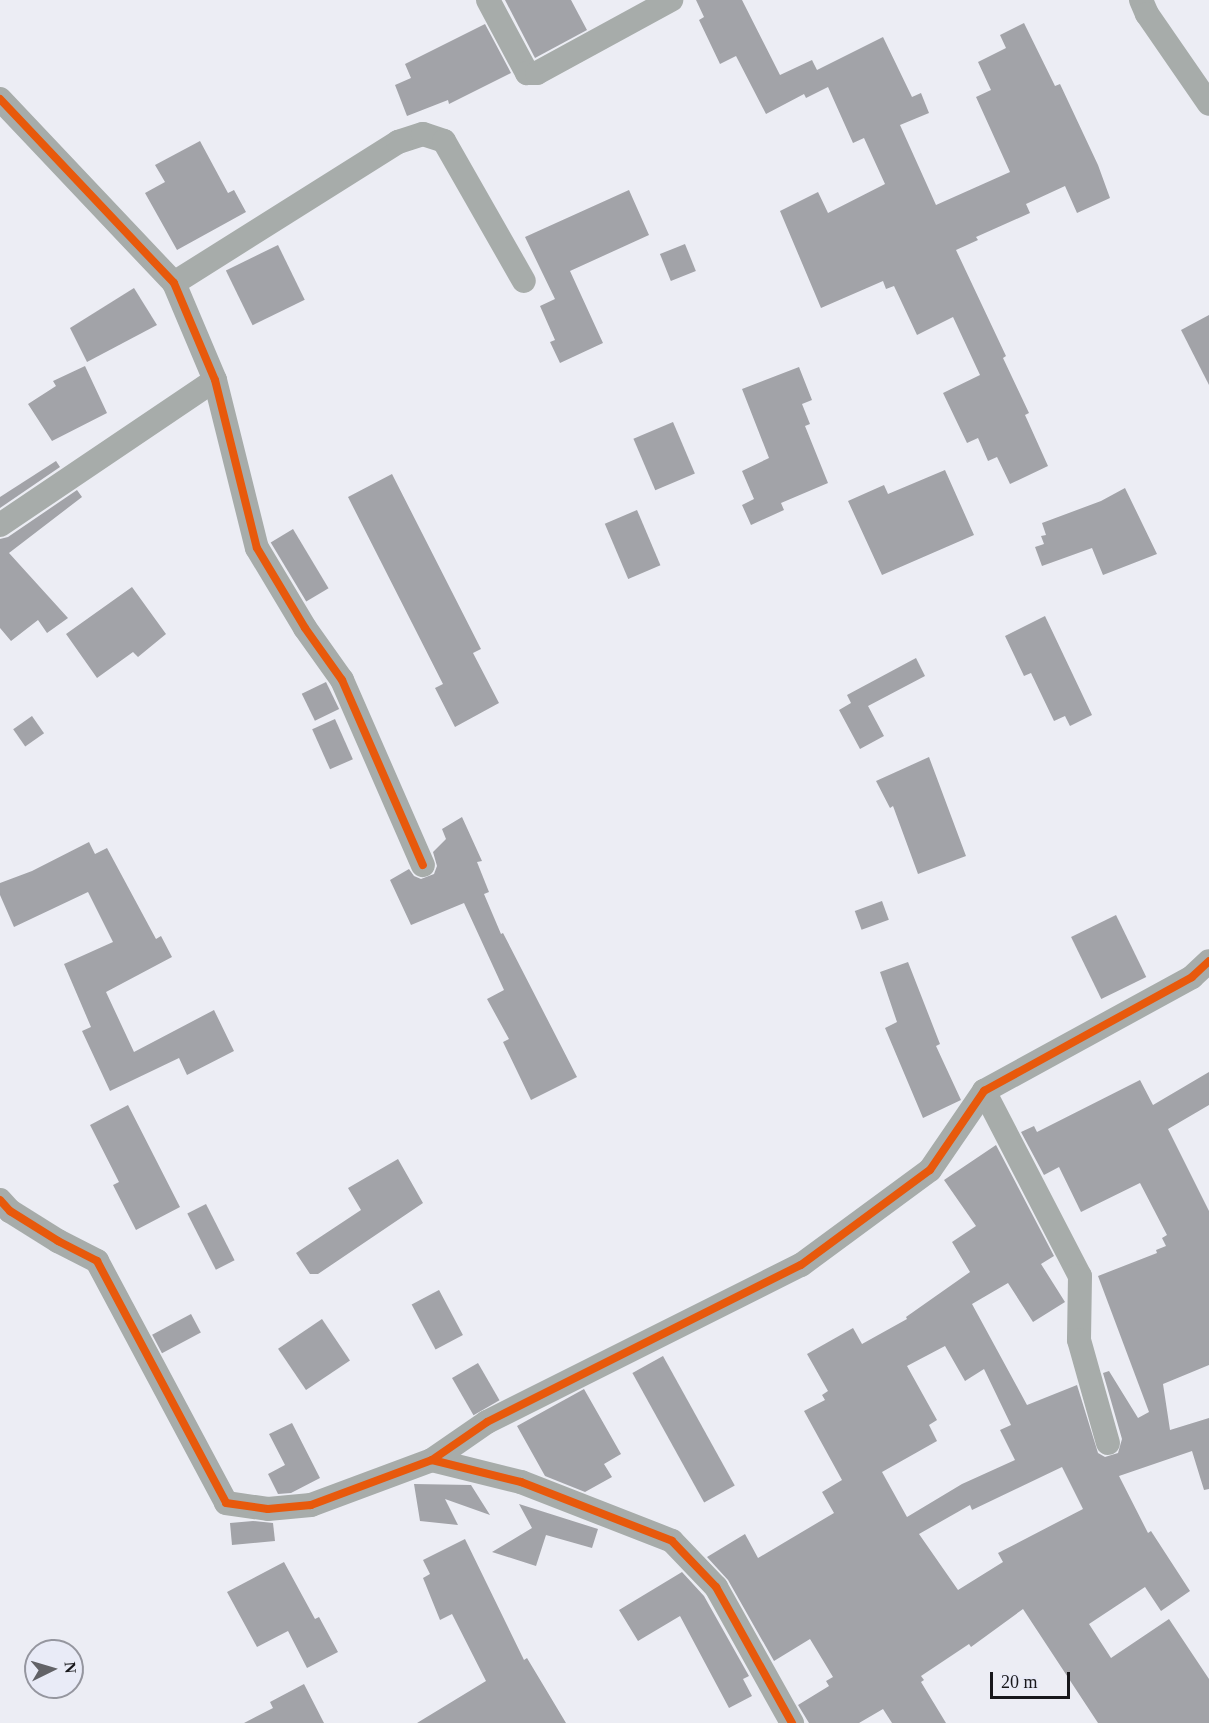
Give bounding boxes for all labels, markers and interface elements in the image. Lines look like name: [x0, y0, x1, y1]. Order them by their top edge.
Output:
north arrow: [24, 1639, 84, 1699]
scale bar: [993, 1660, 1072, 1698]
text: N: [61, 1661, 79, 1674]
text: 20 m: [1001, 1672, 1038, 1692]

